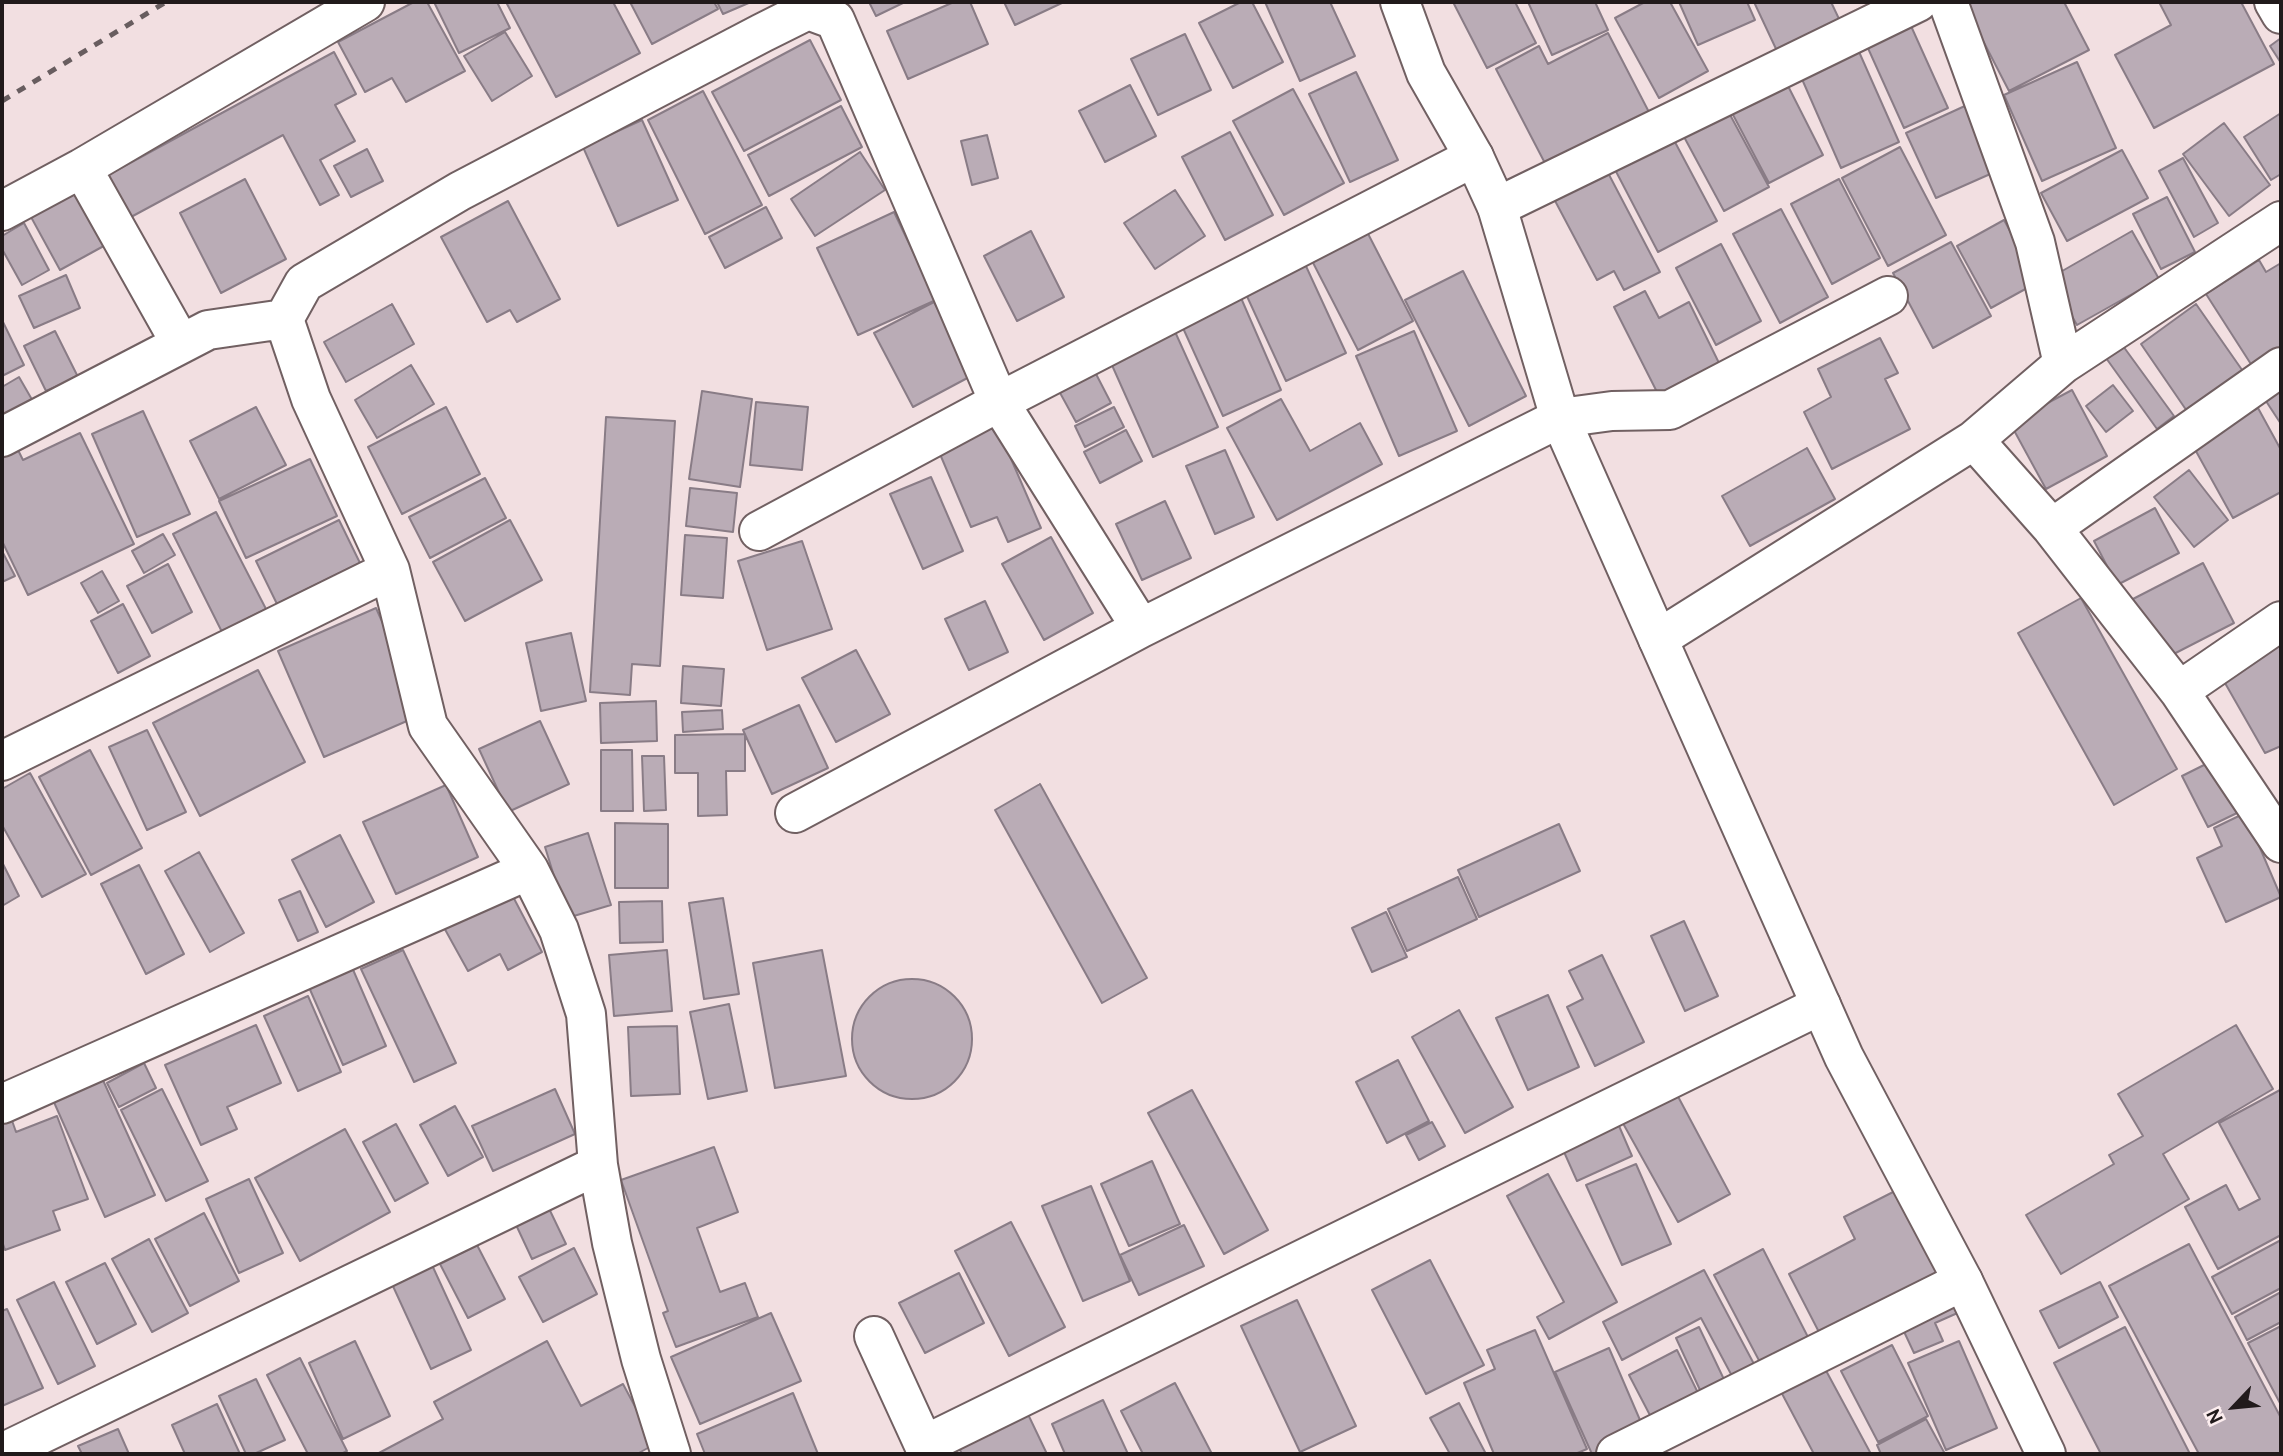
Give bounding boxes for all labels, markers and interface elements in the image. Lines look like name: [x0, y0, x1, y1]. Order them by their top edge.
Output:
north arrow: [2199, 1372, 2269, 1442]
text: N: [2201, 1405, 2228, 1428]

